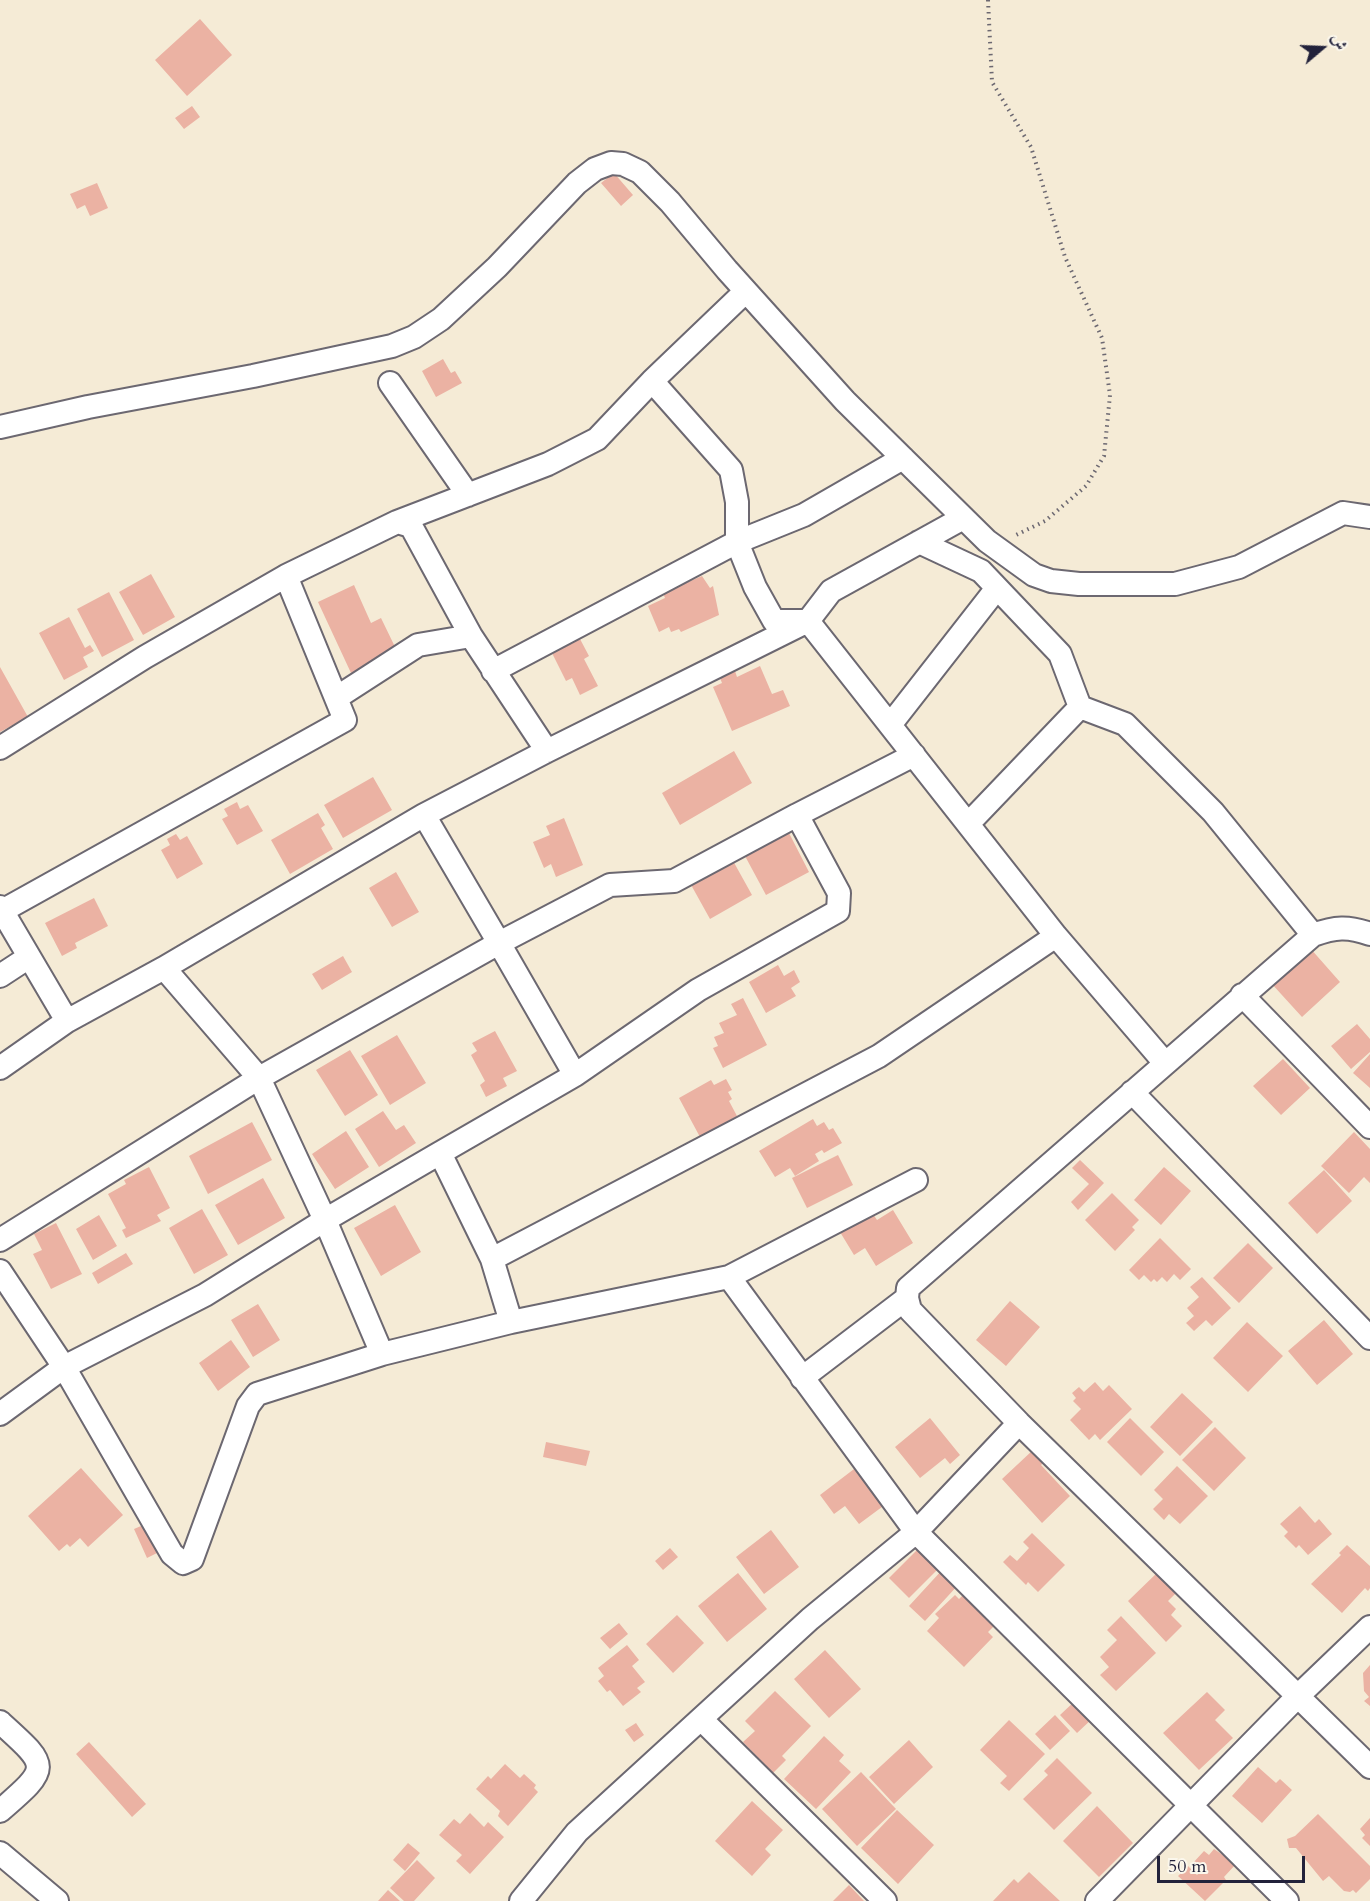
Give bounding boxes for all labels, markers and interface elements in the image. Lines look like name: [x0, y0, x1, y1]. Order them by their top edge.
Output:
north arrow: [1292, 18, 1352, 78]
text: ش: [1326, 31, 1352, 53]
scale bar: [1160, 1844, 1308, 1882]
text: 50 m: [1168, 1854, 1207, 1879]

